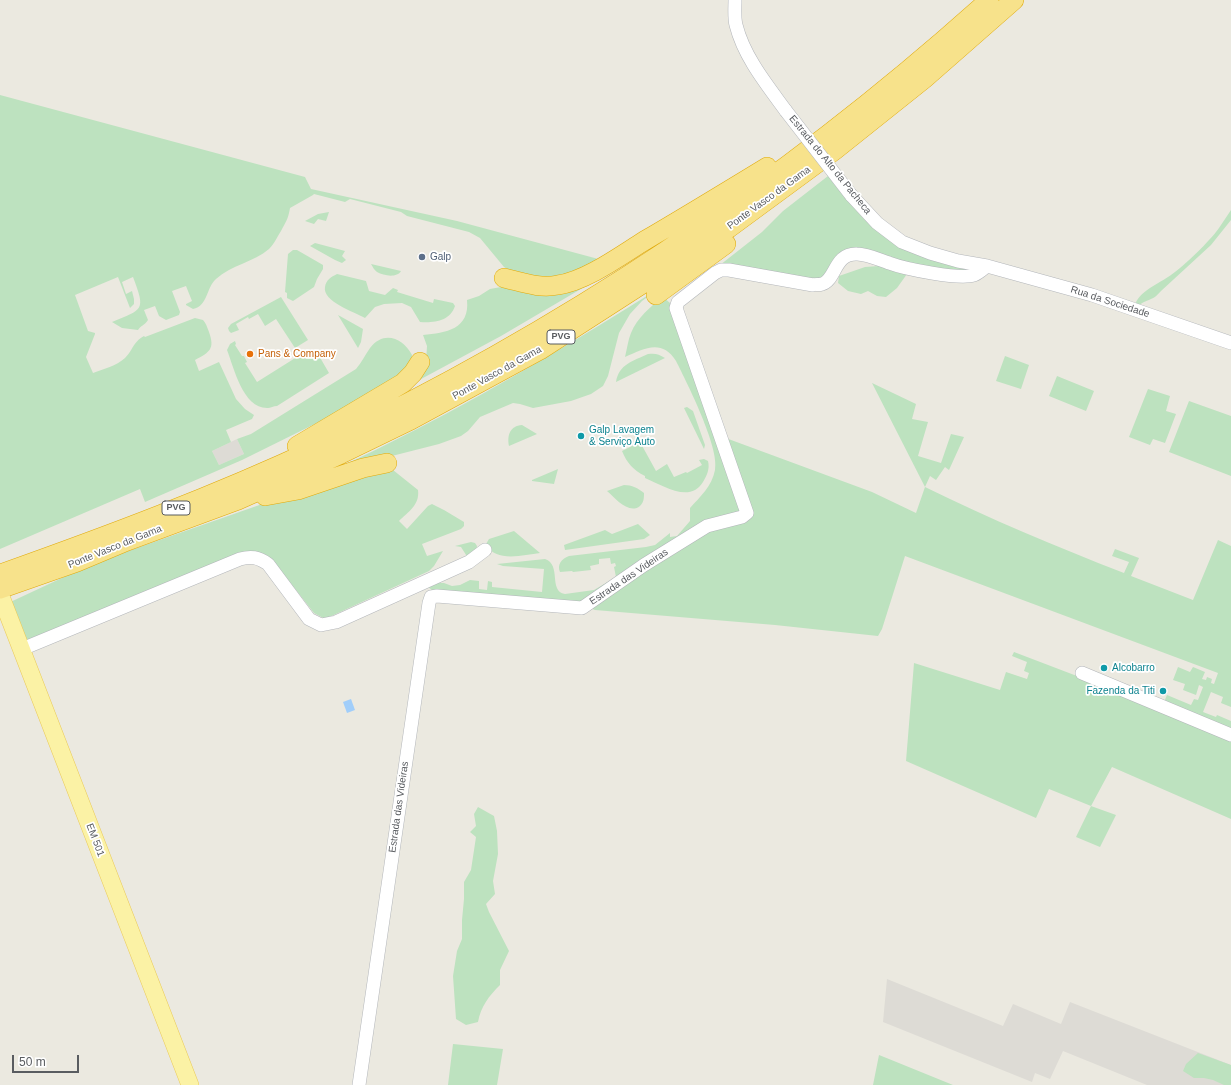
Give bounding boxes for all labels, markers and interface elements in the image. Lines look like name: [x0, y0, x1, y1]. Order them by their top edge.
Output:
street label: Estrada do Alto da Pacheca: [786, 113, 874, 217]
street label: Ponte Vasco da Gama: [725, 164, 813, 232]
place label: Galp: [430, 251, 451, 263]
marker: Galp: [417, 252, 427, 262]
street label: Rua da Sociedade: [1069, 284, 1151, 320]
road number: PVG: [547, 330, 575, 344]
street label: Ponte Vasco da Gama: [450, 344, 544, 402]
place label: Pans & Company: [258, 348, 336, 360]
marker: Pans & Company: [245, 349, 255, 359]
place label: Galp Lavagem & Serviço Auto: [589, 424, 655, 448]
marker: Galp Lavagem & Serviço Auto: [576, 431, 586, 441]
road number: PVG: [162, 501, 190, 515]
street label: Ponte Vasco da Gama: [66, 523, 164, 571]
street label: Estrada das Videiras: [587, 546, 671, 608]
place label: Alcobarro: [1112, 662, 1155, 674]
marker: Alcobarro: [1099, 663, 1109, 673]
place label: Fazenda da Titi: [1086, 685, 1155, 697]
marker: Fazenda da Titi: [1158, 686, 1168, 696]
street label: Estrada das Videiras: [387, 761, 411, 853]
street label: EM 501: [83, 822, 107, 858]
scale bar: [14, 1047, 81, 1073]
text: 50 m: [19, 1055, 46, 1069]

